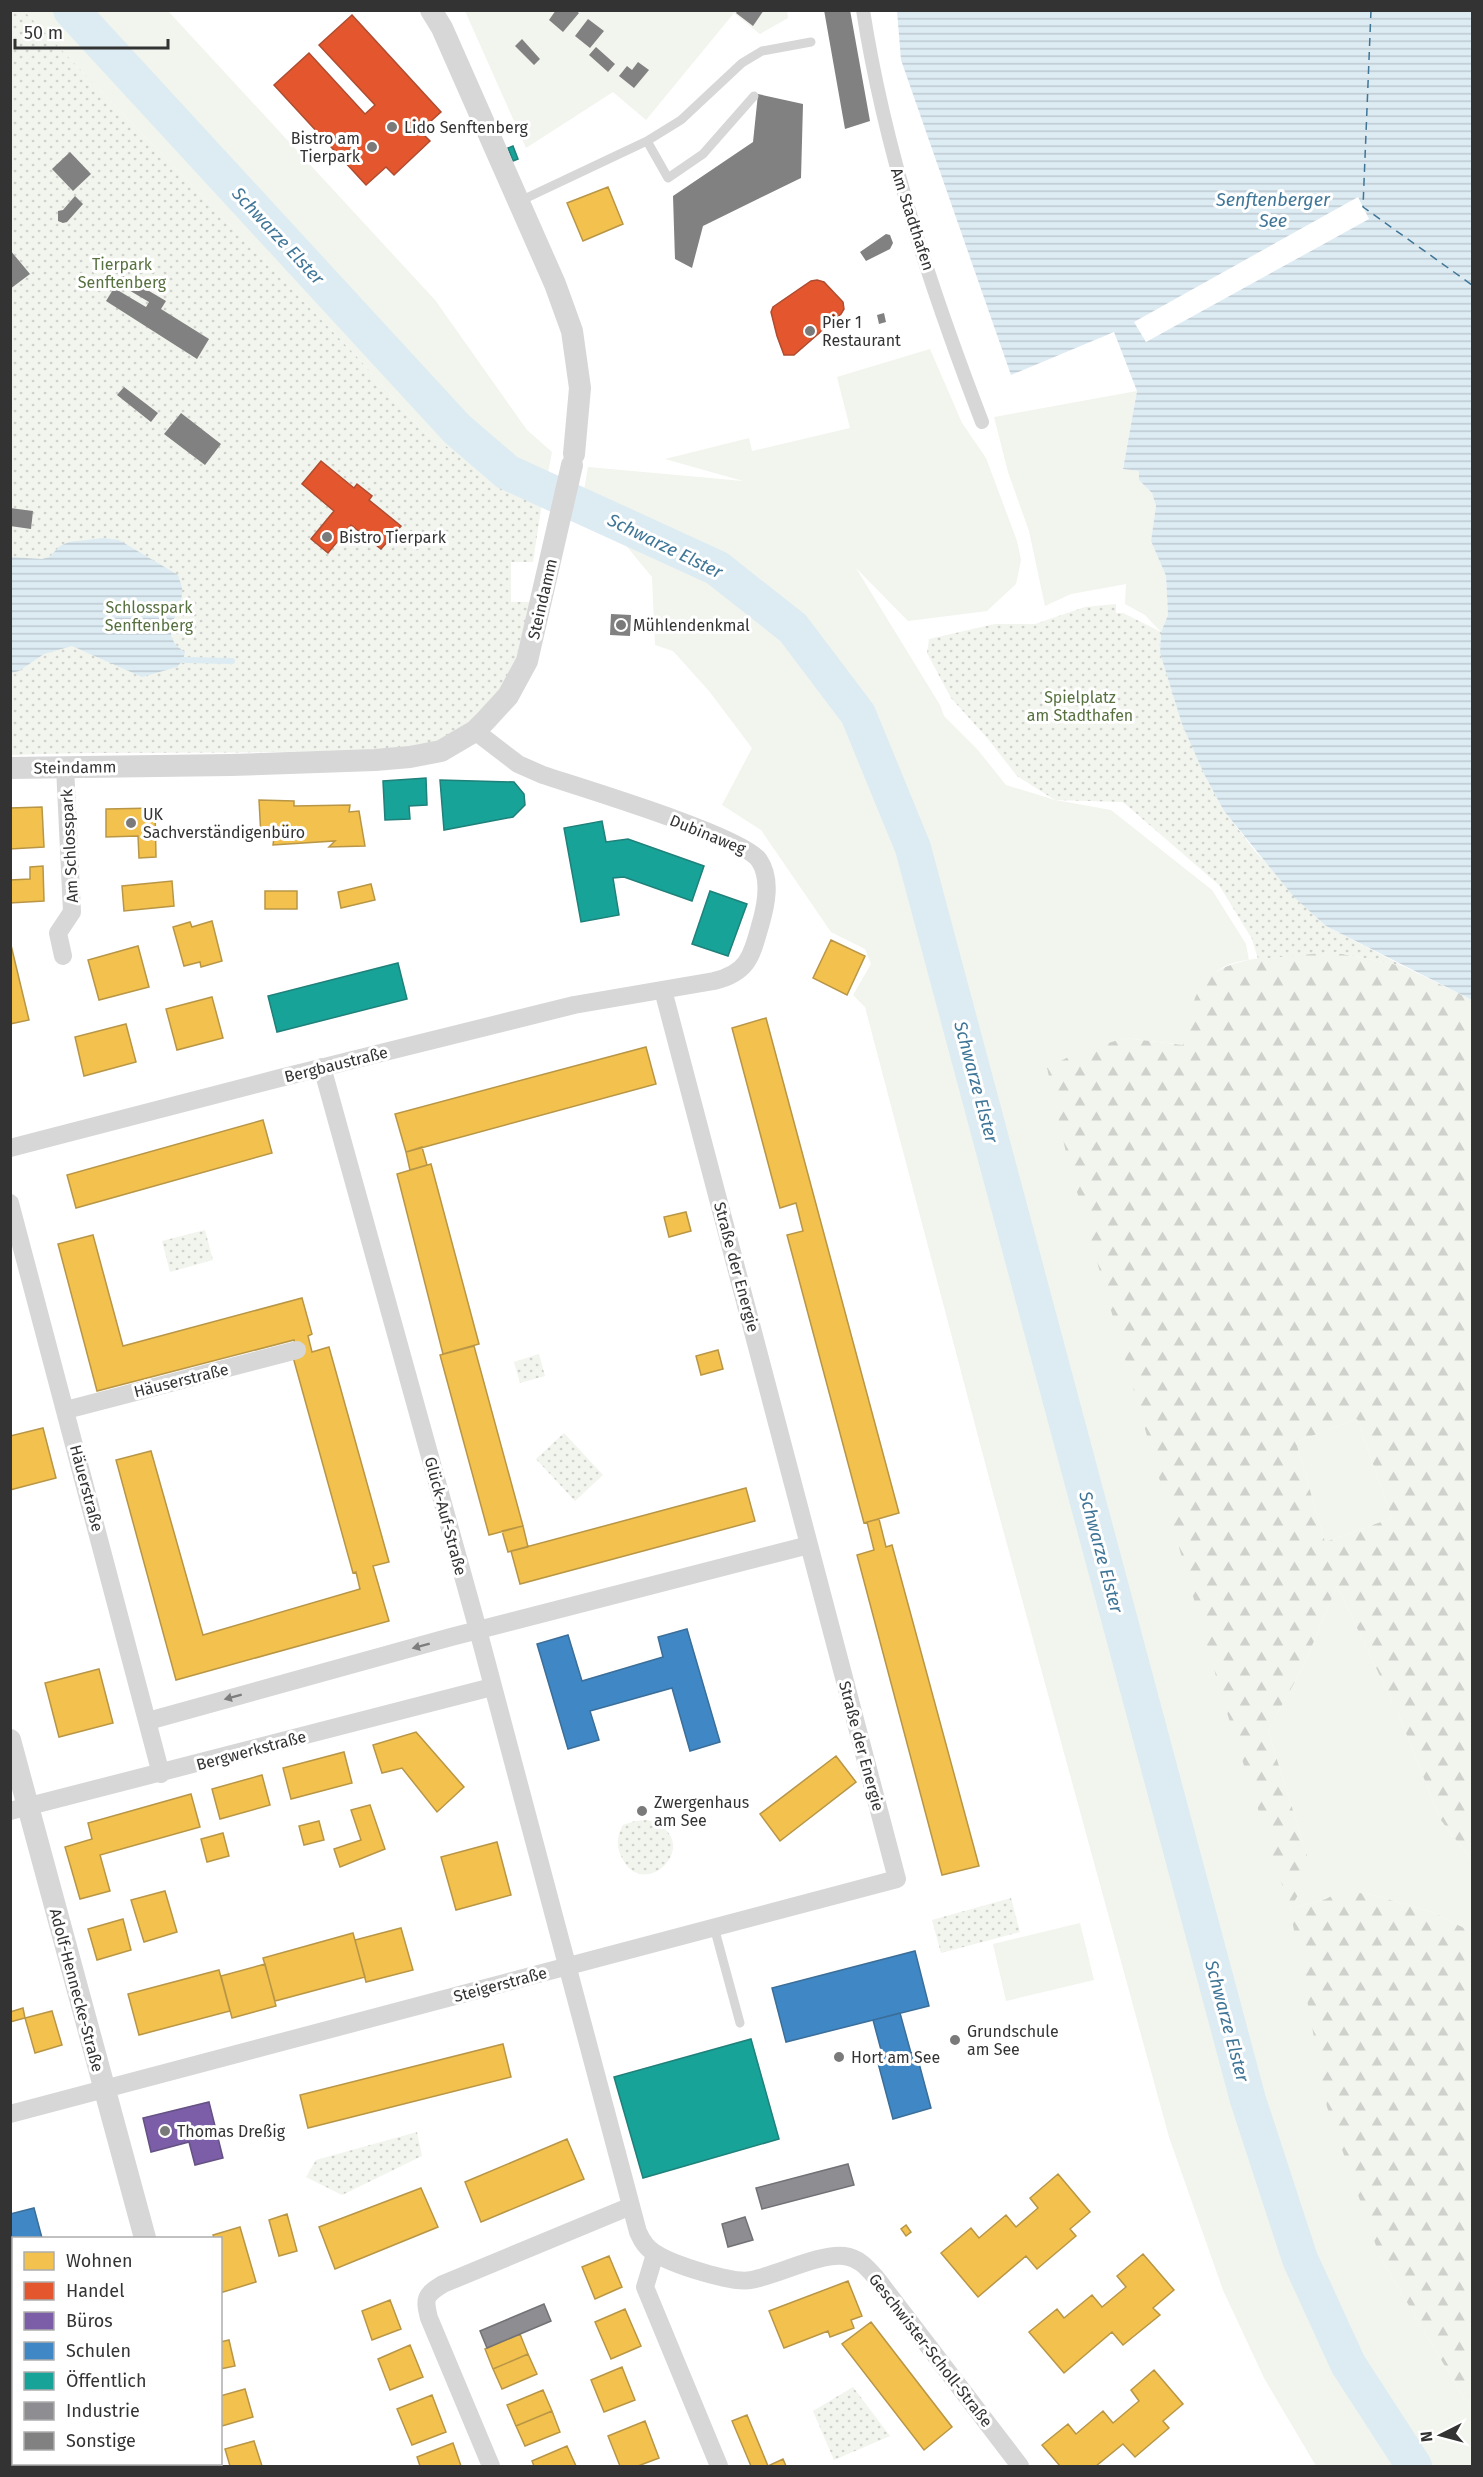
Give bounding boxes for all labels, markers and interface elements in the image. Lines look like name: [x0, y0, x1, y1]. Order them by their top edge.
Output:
scale bar: [15, 12, 168, 50]
text: 50 m: [24, 22, 63, 44]
place label: Lido Senftenberg: [404, 118, 529, 137]
marker: Lido Senftenberg: [385, 120, 399, 134]
place label: Bistro am Tierpark: [291, 129, 361, 166]
marker: Bistro am Tierpark: [365, 140, 379, 154]
street label: Am Stadthafen: [887, 165, 938, 273]
water label: Schwarze Elster: [227, 182, 329, 290]
water label: Senftenberger See: [1215, 189, 1331, 232]
park label: Tierpark Senftenberg: [78, 255, 167, 292]
place label: Pier 1 Restaurant: [822, 313, 901, 350]
marker: Pier 1 Restaurant: [803, 324, 817, 338]
water label: Schwarze Elster: [603, 508, 727, 584]
place label: Bistro Tierpark: [339, 528, 447, 547]
marker: Bistro Tierpark: [320, 530, 334, 544]
street label: Steindamm: [524, 557, 561, 641]
park label: Schlosspark Senftenberg: [105, 598, 194, 635]
place label: Mühlendenkmal: [633, 616, 750, 635]
marker: Mühlendenkmal: [614, 618, 628, 632]
park label: Spielplatz am Stadthafen: [1027, 688, 1133, 725]
street label: Steindamm: [34, 757, 116, 778]
street label: Am Schlosspark: [57, 788, 82, 903]
place label: UK Sachverständigenbüro: [143, 805, 305, 842]
street label: Dubinaweg: [667, 811, 749, 859]
marker: UK Sachverständigenbüro: [124, 816, 138, 830]
water label: Schwarze Elster: [949, 1018, 1003, 1146]
street label: Bergbaustraße: [282, 1042, 390, 1087]
street label: Straße der Energie: [710, 1200, 763, 1334]
street label: Häuserstraße: [132, 1360, 230, 1401]
street label: Häuerstraße: [66, 1443, 107, 1534]
street label: Glück-Auf-Straße: [421, 1455, 470, 1578]
water label: Schwarze Elster: [1074, 1488, 1128, 1616]
one-way arrow: [412, 1641, 430, 1651]
street label: Straße der Energie: [835, 1679, 888, 1813]
one-way arrow: [224, 1693, 242, 1703]
street label: Bergwerkstraße: [194, 1727, 308, 1774]
place label: Zwergenhaus am See: [654, 1793, 749, 1830]
marker: Zwergenhaus am See: [635, 1804, 649, 1818]
street label: Adolf-Hennecke-Straße: [46, 1906, 108, 2074]
water label: Schwarze Elster: [1200, 1957, 1254, 2085]
street label: Steigerstraße: [451, 1963, 549, 2006]
place label: Grundschule am See: [967, 2022, 1059, 2059]
marker: Grundschule am See: [948, 2033, 962, 2047]
place label: Hort am See: [851, 2048, 940, 2067]
marker: Hort am See: [832, 2050, 846, 2064]
place label: Thomas Dreßig: [177, 2122, 286, 2141]
marker: Thomas Dreßig: [158, 2124, 172, 2138]
legend: [12, 2237, 222, 2465]
text: Wohnen: [66, 2250, 133, 2272]
street label: Geschwister-Scholl-Straße: [865, 2270, 996, 2431]
text: Handel: [66, 2280, 124, 2302]
text: Büros: [66, 2310, 113, 2332]
text: Schulen: [66, 2340, 131, 2362]
text: Öffentlich: [66, 2370, 147, 2392]
text: Industrie: [66, 2400, 140, 2422]
north arrow: [1411, 2405, 1471, 2465]
text: Sonstige: [66, 2430, 136, 2452]
text: N: [1417, 2430, 1437, 2443]

